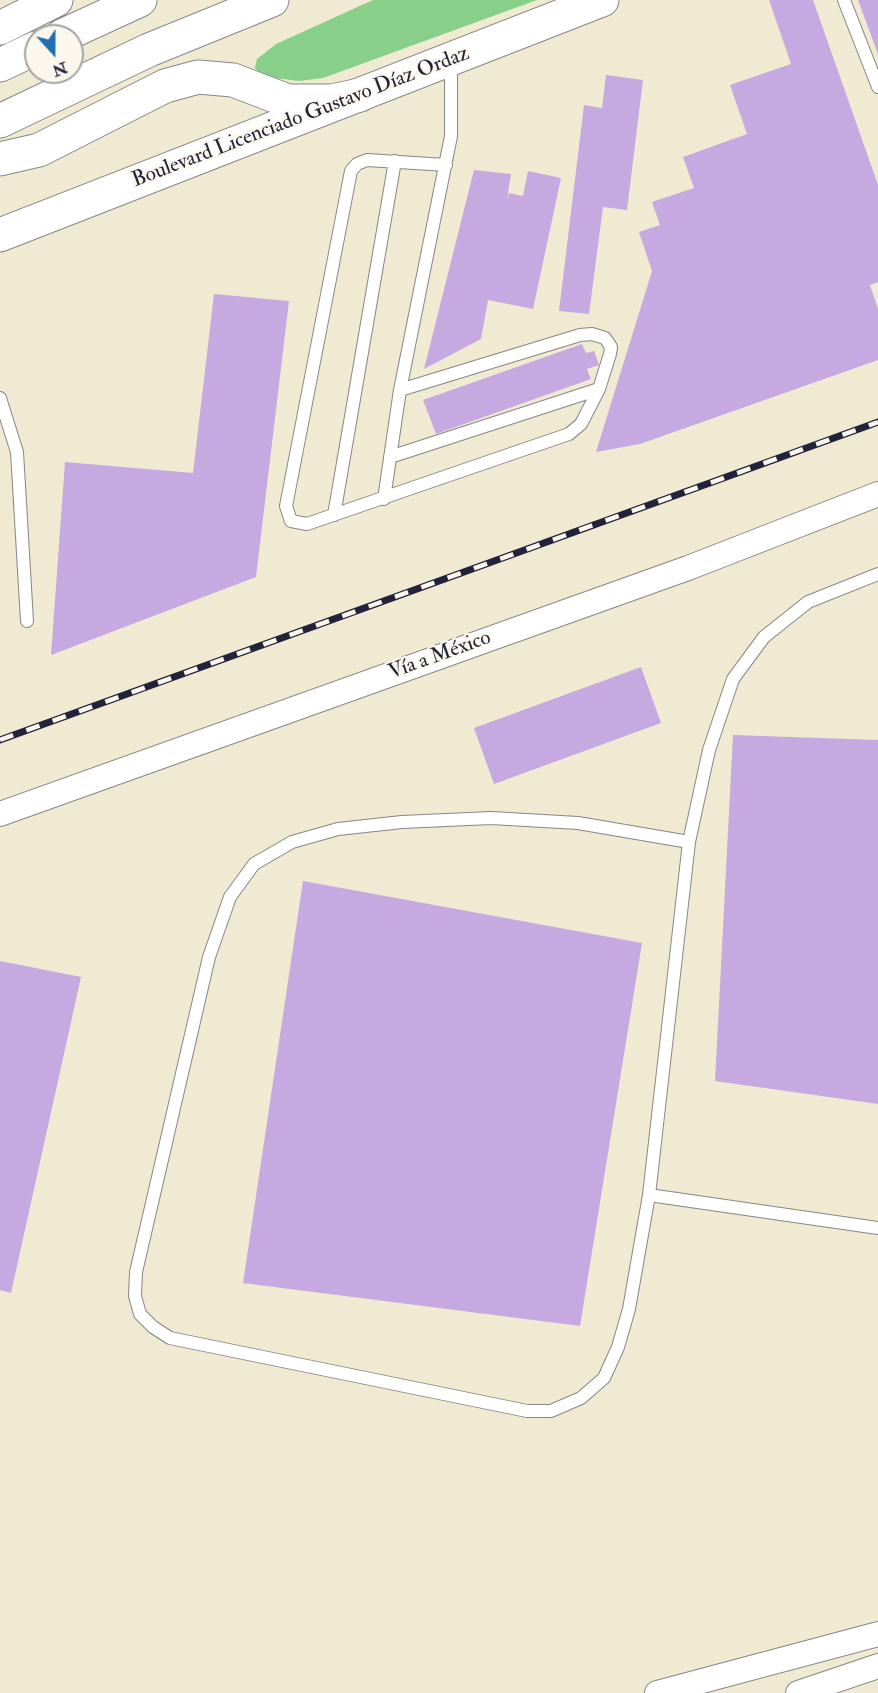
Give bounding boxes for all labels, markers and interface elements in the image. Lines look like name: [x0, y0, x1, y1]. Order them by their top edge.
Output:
north arrow: [24, 24, 84, 84]
street label: Boulevard Licenciado Gustavo Díaz Ordaz: [129, 42, 473, 194]
text: N: [49, 57, 70, 81]
street label: Vía a México: [385, 626, 495, 686]

